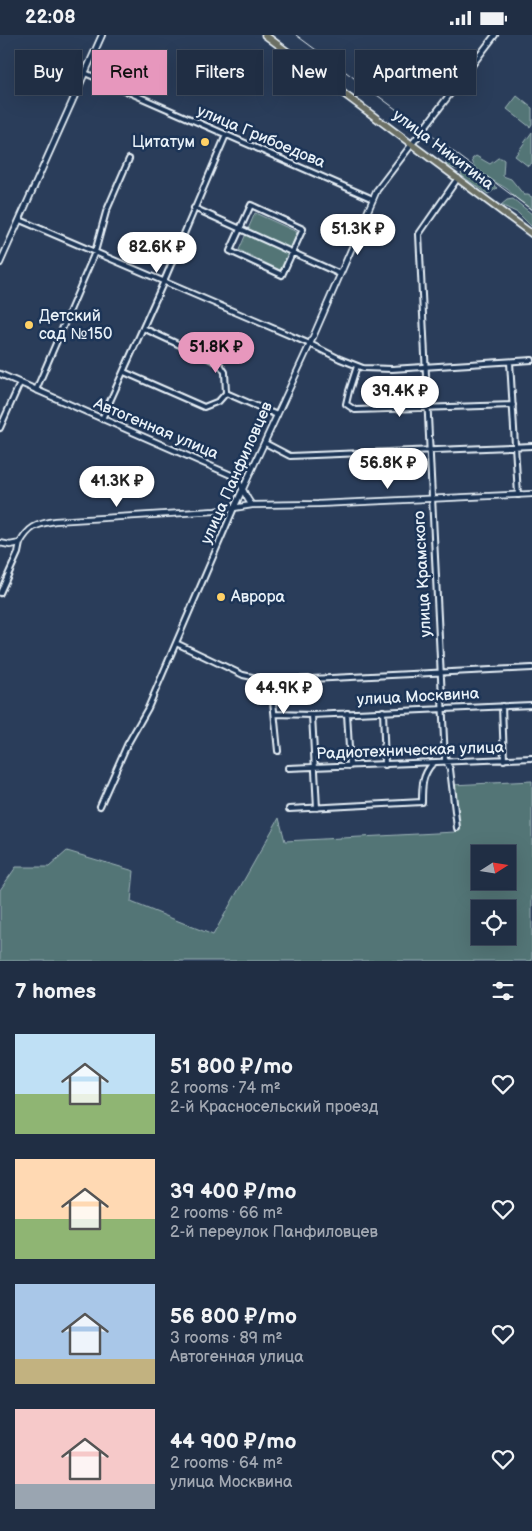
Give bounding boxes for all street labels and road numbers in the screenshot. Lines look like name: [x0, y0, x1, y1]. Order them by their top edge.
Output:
street label: улица Грибоедова: [194, 101, 328, 173]
street label: улица Никитина: [389, 106, 498, 195]
street label: Автогенная улица: [90, 394, 222, 464]
street label: улица Панфиловцев: [197, 398, 277, 547]
street label: улица Крамского: [410, 510, 436, 638]
street label: улица Москвина: [356, 684, 480, 710]
street label: Радиотехническая улица: [316, 738, 505, 764]

